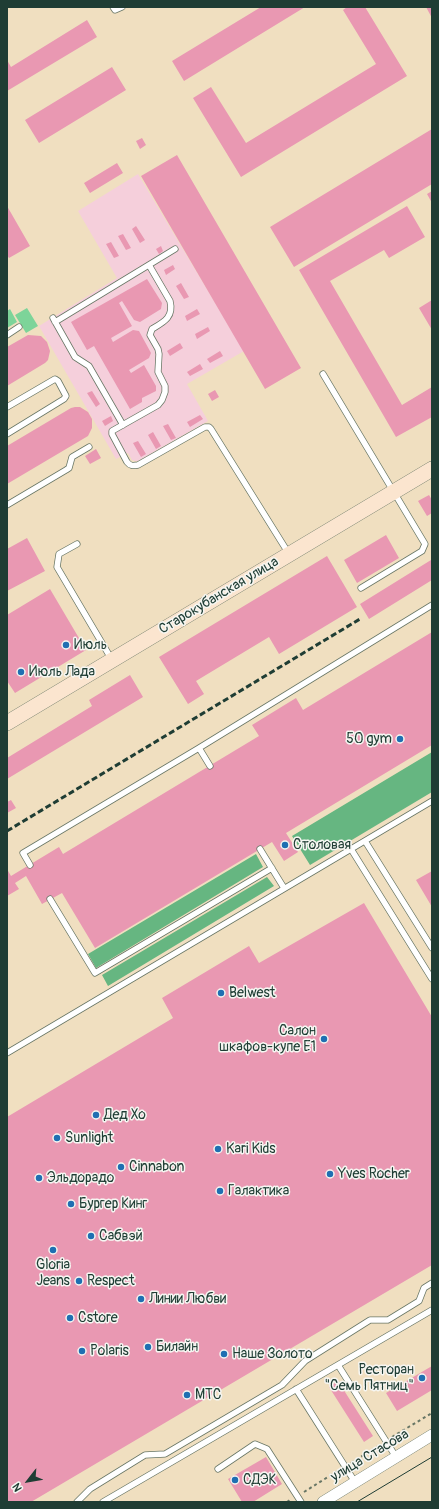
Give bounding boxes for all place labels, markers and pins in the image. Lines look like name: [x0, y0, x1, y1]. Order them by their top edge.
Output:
place label: Июль: [74, 637, 107, 653]
marker: Июль: [61, 640, 71, 650]
place label: Июль Лада: [29, 664, 95, 680]
marker: Июль Лада: [16, 667, 26, 677]
place label: 50 gym: [346, 731, 392, 747]
marker: 50 gym: [395, 734, 405, 744]
place label: Столовая: [293, 837, 351, 853]
marker: Столовая: [280, 840, 290, 850]
place label: Belwest: [229, 985, 275, 1001]
marker: Belwest: [216, 988, 226, 998]
place label: Салон шкафов-купе Е1: [219, 1023, 316, 1056]
marker: Салон шкафов-купе Е1: [319, 1034, 329, 1044]
place label: Дед Хо: [104, 1107, 146, 1123]
marker: Дед Хо: [91, 1110, 101, 1120]
place label: Sunlight: [65, 1130, 113, 1146]
marker: Sunlight: [52, 1133, 62, 1143]
place label: Kari Kids: [226, 1141, 276, 1157]
marker: Kari Kids: [213, 1144, 223, 1154]
place label: Cinnabon: [129, 1159, 185, 1175]
marker: Cinnabon: [116, 1162, 126, 1172]
place label: Yves Rocher: [338, 1166, 410, 1182]
marker: Yves Rocher: [325, 1169, 335, 1179]
place label: Эльдорадо: [47, 1170, 114, 1186]
marker: Эльдорадо: [34, 1173, 44, 1183]
place label: Галактика: [228, 1183, 289, 1199]
marker: Галактика: [215, 1186, 225, 1196]
place label: Бургер Кинг: [79, 1196, 147, 1212]
marker: Бургер Кинг: [66, 1199, 76, 1209]
place label: Сабвэй: [99, 1228, 143, 1244]
marker: Сабвэй: [86, 1231, 96, 1241]
marker: Gloria Jeans: [48, 1245, 58, 1255]
place label: Gloria Jeans: [36, 1257, 70, 1290]
place label: Respect: [87, 1273, 135, 1289]
marker: Respect: [74, 1276, 84, 1286]
place label: Линии Любви: [149, 1291, 226, 1307]
marker: Линии Любви: [136, 1294, 146, 1304]
place label: Cstore: [78, 1310, 118, 1326]
marker: Cstore: [65, 1313, 75, 1323]
place label: Билайн: [156, 1339, 198, 1355]
marker: Билайн: [143, 1342, 153, 1352]
place label: Polaris: [90, 1343, 129, 1359]
marker: Polaris: [77, 1346, 87, 1356]
place label: Наше Золото: [232, 1346, 313, 1362]
marker: Наше Золото: [219, 1349, 229, 1359]
place label: Ресторан "Семь Пятниц": [324, 1362, 414, 1394]
marker: Ресторан "Семь Пятниц": [417, 1373, 427, 1383]
place label: МТС: [195, 1387, 221, 1403]
marker: МТС: [182, 1390, 192, 1400]
place label: СДЭК: [243, 1472, 276, 1488]
marker: СДЭК: [230, 1475, 240, 1485]

